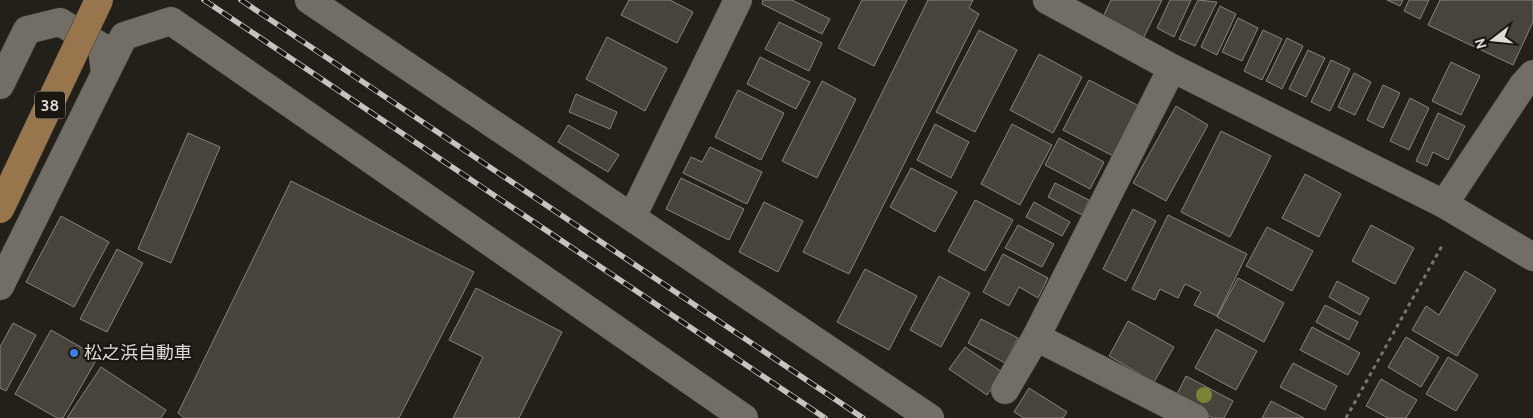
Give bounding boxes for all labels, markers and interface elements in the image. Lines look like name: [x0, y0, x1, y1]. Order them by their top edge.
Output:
north arrow: [1468, 15, 1518, 65]
text: N: [1470, 36, 1491, 51]
road number: 38: [35, 92, 65, 118]
place label: 松之浜自動車: [84, 342, 192, 364]
marker: 松之浜自動車: [68, 347, 80, 359]

